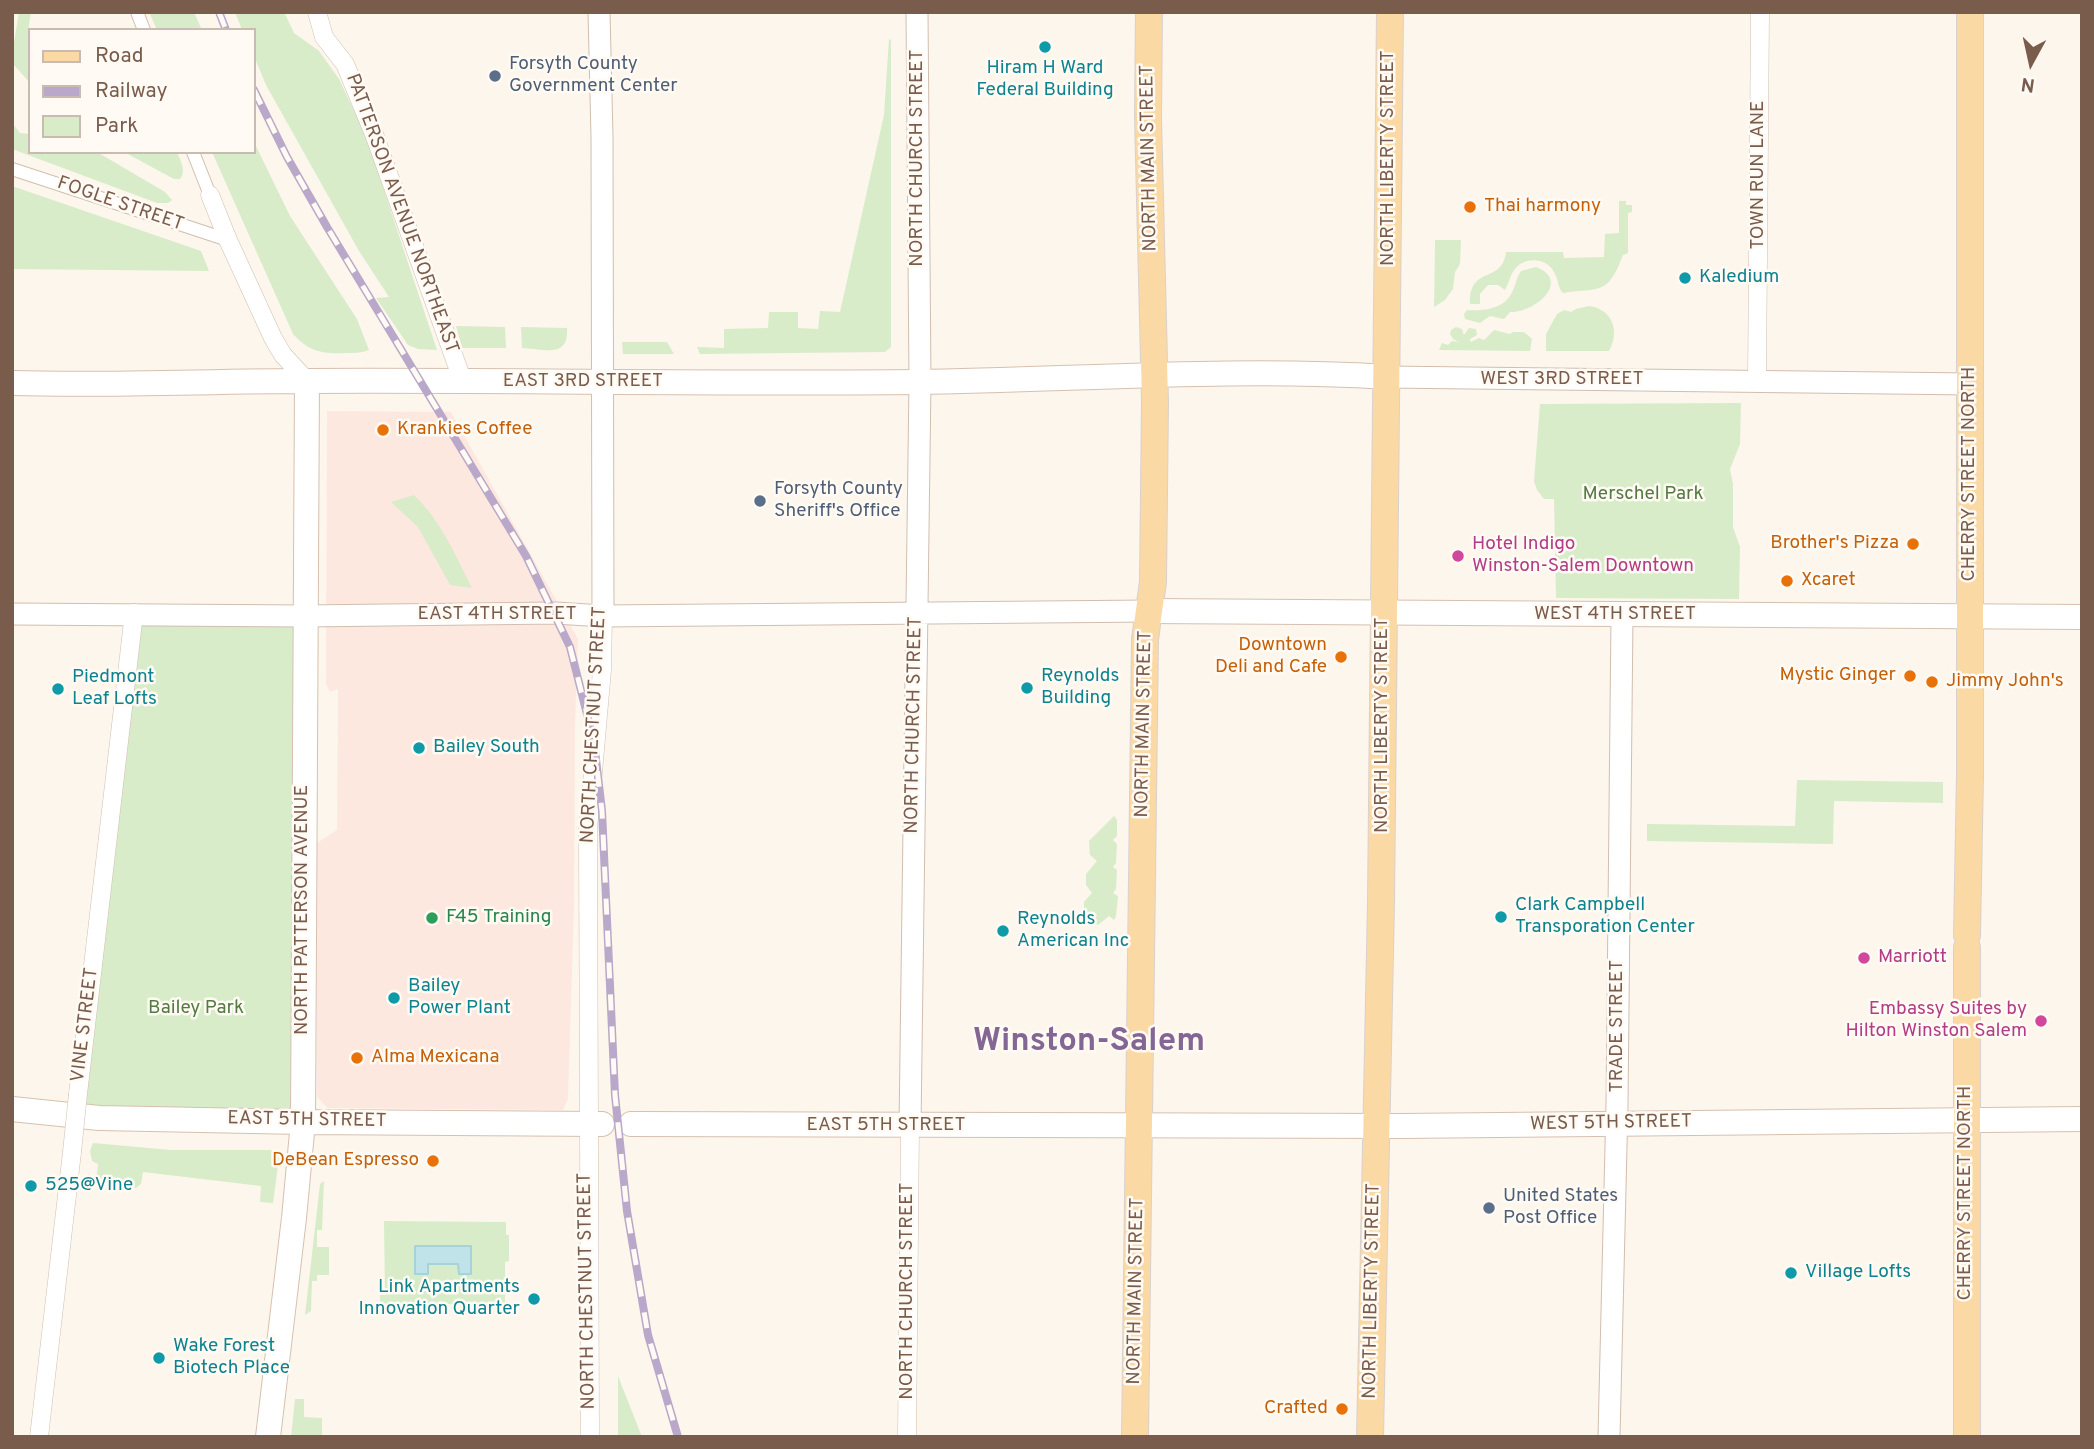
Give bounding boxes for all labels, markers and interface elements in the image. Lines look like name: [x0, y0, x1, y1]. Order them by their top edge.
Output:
legend: [28, 28, 256, 154]
north arrow: [1996, 28, 2066, 98]
marker: Hiram H Ward Federal Building: [1037, 39, 1053, 55]
text: Road: [95, 43, 144, 70]
street label: NORTH CHURCH STREET: [907, 49, 929, 267]
street label: NORTH LIBERTY STREET: [1378, 50, 1400, 266]
place label: Forsyth County Government Center: [509, 54, 678, 98]
place label: Hiram H Ward Federal Building: [976, 58, 1114, 102]
street label: NORTH MAIN STREET: [1137, 64, 1163, 252]
marker: Forsyth County Government Center: [487, 68, 503, 84]
street label: PATTERSON AVENUE NORTHEAST: [340, 71, 462, 357]
text: N: [2020, 71, 2037, 97]
text: Railway: [95, 78, 168, 105]
street label: TOWN RUN LANE: [1748, 101, 1770, 249]
text: Park: [95, 113, 138, 140]
street label: FOGLE STREET: [54, 173, 186, 237]
place label: Thai harmony: [1484, 196, 1601, 218]
marker: Thai harmony: [1462, 199, 1478, 215]
place label: Kaledium: [1699, 267, 1779, 289]
marker: Kaledium: [1677, 270, 1693, 286]
street label: CHERRY STREET NORTH: [1959, 367, 1981, 581]
street label: WEST 3RD STREET: [1480, 369, 1644, 391]
street label: EAST 3RD STREET: [503, 371, 663, 393]
place label: Krankies Coffee: [397, 419, 532, 441]
marker: Krankies Coffee: [375, 422, 391, 438]
place label: Forsyth County Sheriff's Office: [774, 479, 903, 523]
park label: Merschel Park: [1582, 484, 1704, 506]
marker: Forsyth County Sheriff's Office: [752, 493, 768, 509]
place label: Brother's Pizza: [1770, 533, 1899, 555]
place label: Hotel Indigo Winston-Salem Downtown: [1472, 534, 1694, 578]
marker: Brother's Pizza: [1905, 536, 1921, 552]
marker: Hotel Indigo Winston-Salem Downtown: [1450, 548, 1466, 564]
place label: Xcaret: [1801, 570, 1856, 592]
marker: Xcaret: [1779, 573, 1795, 589]
street label: EAST 4TH STREET: [417, 604, 577, 626]
street label: WEST 4TH STREET: [1534, 604, 1696, 626]
street label: NORTH CHESTNUT STREET: [577, 606, 613, 844]
street label: NORTH CHURCH STREET: [902, 616, 928, 834]
street label: NORTH LIBERTY STREET: [1372, 617, 1394, 833]
street label: NORTH MAIN STREET: [1132, 630, 1158, 818]
place label: Downtown Deli and Cafe: [1215, 635, 1327, 679]
marker: Downtown Deli and Cafe: [1333, 649, 1349, 665]
place label: Mystic Ginger: [1779, 665, 1896, 687]
place label: Reynolds Building: [1041, 666, 1119, 710]
place label: Piedmont Leaf Lofts: [72, 667, 157, 711]
marker: Mystic Ginger: [1902, 668, 1918, 684]
place label: Jimmy John's: [1946, 671, 2064, 693]
marker: Jimmy John's: [1924, 674, 1940, 690]
marker: Reynolds Building: [1019, 680, 1035, 696]
marker: Piedmont Leaf Lofts: [50, 681, 66, 697]
place label: Bailey South: [433, 737, 540, 759]
marker: Bailey South: [411, 740, 427, 756]
street label: NORTH PATTERSON AVENUE: [292, 785, 314, 1035]
place label: Clark Campbell Transporation Center: [1515, 895, 1695, 939]
place label: F45 Training: [446, 907, 551, 929]
place label: Reynolds American Inc: [1017, 909, 1129, 953]
marker: Clark Campbell Transporation Center: [1493, 909, 1509, 925]
marker: F45 Training: [424, 910, 440, 926]
marker: Reynolds American Inc: [995, 923, 1011, 939]
place label: Marriott: [1878, 947, 1947, 969]
marker: Marriott: [1856, 950, 1872, 966]
street label: TRADE STREET: [1607, 960, 1629, 1092]
street label: VINE STREET: [68, 966, 104, 1084]
place label: Bailey Power Plant: [408, 976, 511, 1020]
marker: Bailey Power Plant: [386, 990, 402, 1006]
park label: Bailey Park: [148, 998, 244, 1020]
place label: Embassy Suites by Hilton Winston Salem: [1846, 999, 2027, 1043]
marker: Embassy Suites by Hilton Winston Salem: [2033, 1013, 2049, 1029]
district label: Winston-Salem: [973, 1023, 1205, 1063]
place label: Alma Mexicana: [371, 1047, 499, 1069]
marker: Alma Mexicana: [349, 1050, 365, 1066]
street label: CHERRY STREET NORTH: [1955, 1086, 1977, 1300]
street label: EAST 5TH STREET: [227, 1108, 387, 1134]
street label: WEST 5TH STREET: [1530, 1111, 1692, 1137]
street label: EAST 5TH STREET: [806, 1115, 966, 1137]
place label: DeBean Espresso: [272, 1150, 419, 1172]
marker: DeBean Espresso: [425, 1153, 441, 1169]
street label: NORTH CHESTNUT STREET: [575, 1172, 601, 1410]
place label: 525@Vine: [45, 1175, 133, 1197]
marker: 525@Vine: [23, 1178, 39, 1194]
street label: NORTH CHURCH STREET: [897, 1182, 919, 1400]
street label: NORTH LIBERTY STREET: [1360, 1183, 1386, 1399]
place label: United States Post Office: [1503, 1186, 1618, 1230]
street label: NORTH MAIN STREET: [1124, 1197, 1150, 1385]
marker: United States Post Office: [1481, 1200, 1497, 1216]
place label: Village Lofts: [1805, 1262, 1911, 1284]
marker: Village Lofts: [1783, 1265, 1799, 1281]
place label: Link Apartments Innovation Quarter: [358, 1277, 520, 1321]
marker: Link Apartments Innovation Quarter: [526, 1291, 542, 1307]
place label: Wake Forest Biotech Place: [173, 1336, 290, 1380]
marker: Wake Forest Biotech Place: [151, 1350, 167, 1366]
place label: Crafted: [1264, 1398, 1328, 1420]
marker: Crafted: [1334, 1401, 1350, 1417]

